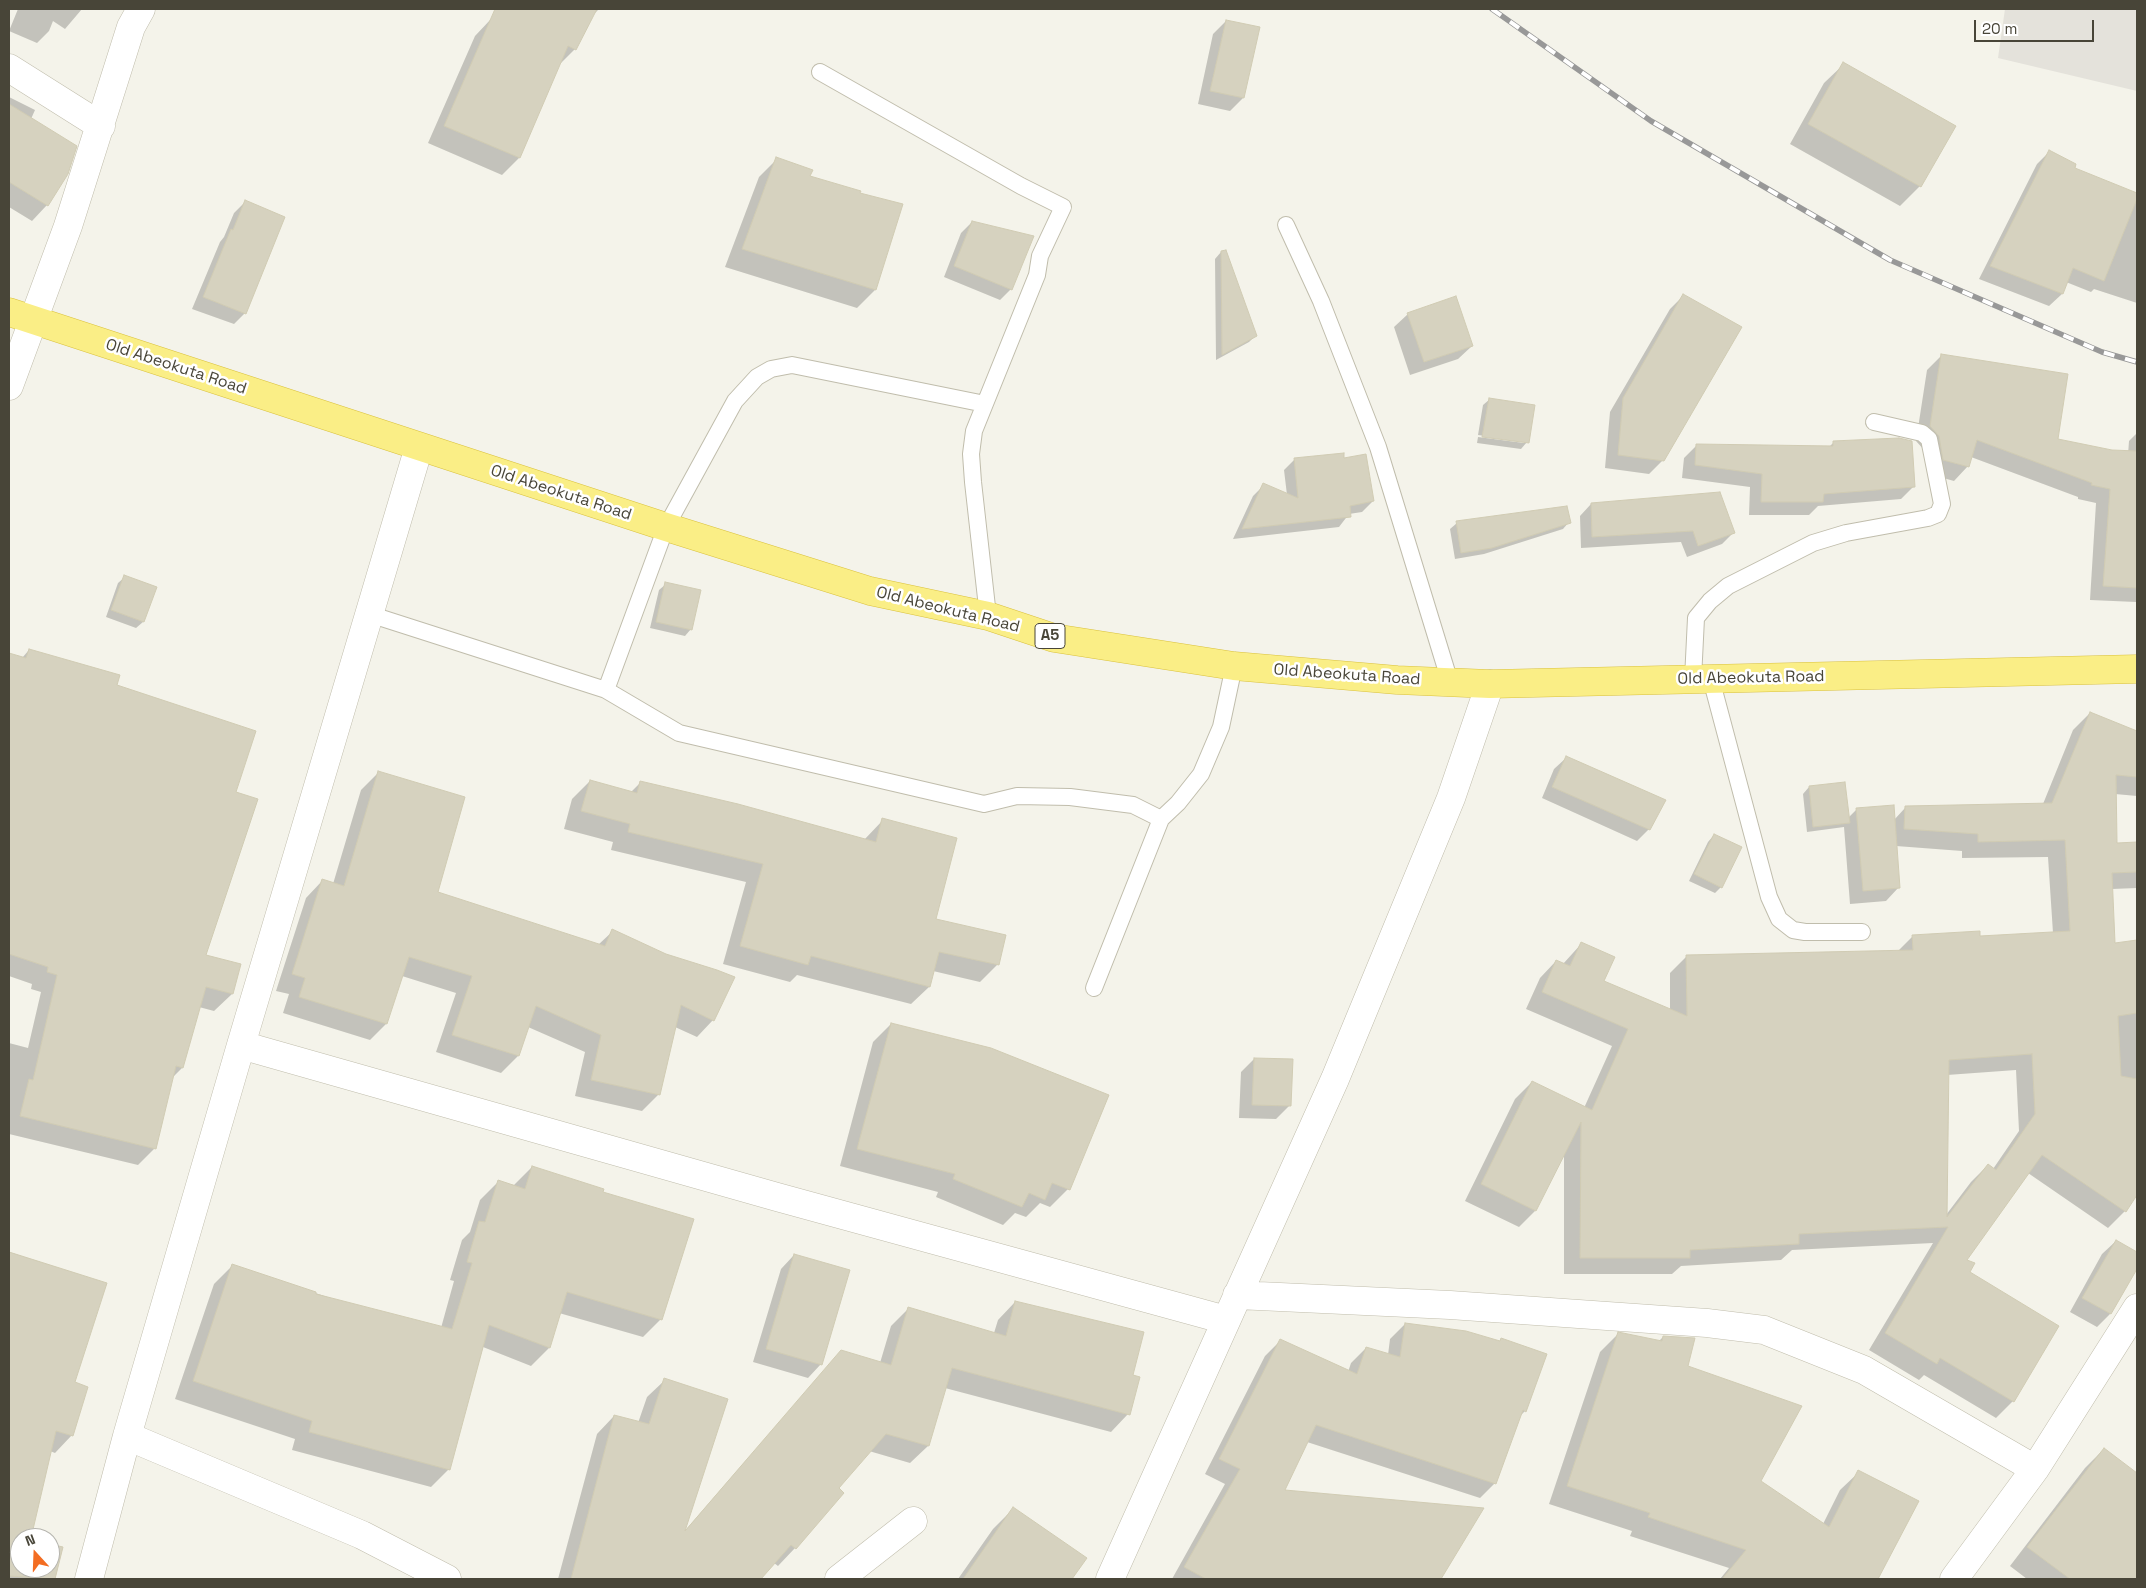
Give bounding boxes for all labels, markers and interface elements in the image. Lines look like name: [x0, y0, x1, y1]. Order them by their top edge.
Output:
scale bar: [1976, 10, 2096, 42]
text: 20 m: [1982, 19, 2017, 38]
street label: Old Abeokuta Road: [103, 335, 249, 399]
street label: Old Abeokuta Road: [488, 461, 634, 525]
street label: Old Abeokuta Road: [874, 583, 1022, 637]
road number: A5: [1035, 624, 1065, 648]
street label: Old Abeokuta Road: [1273, 660, 1421, 690]
street label: Old Abeokuta Road: [1677, 667, 1825, 689]
north arrow: [10, 1528, 60, 1578]
text: N: [23, 1530, 38, 1550]

